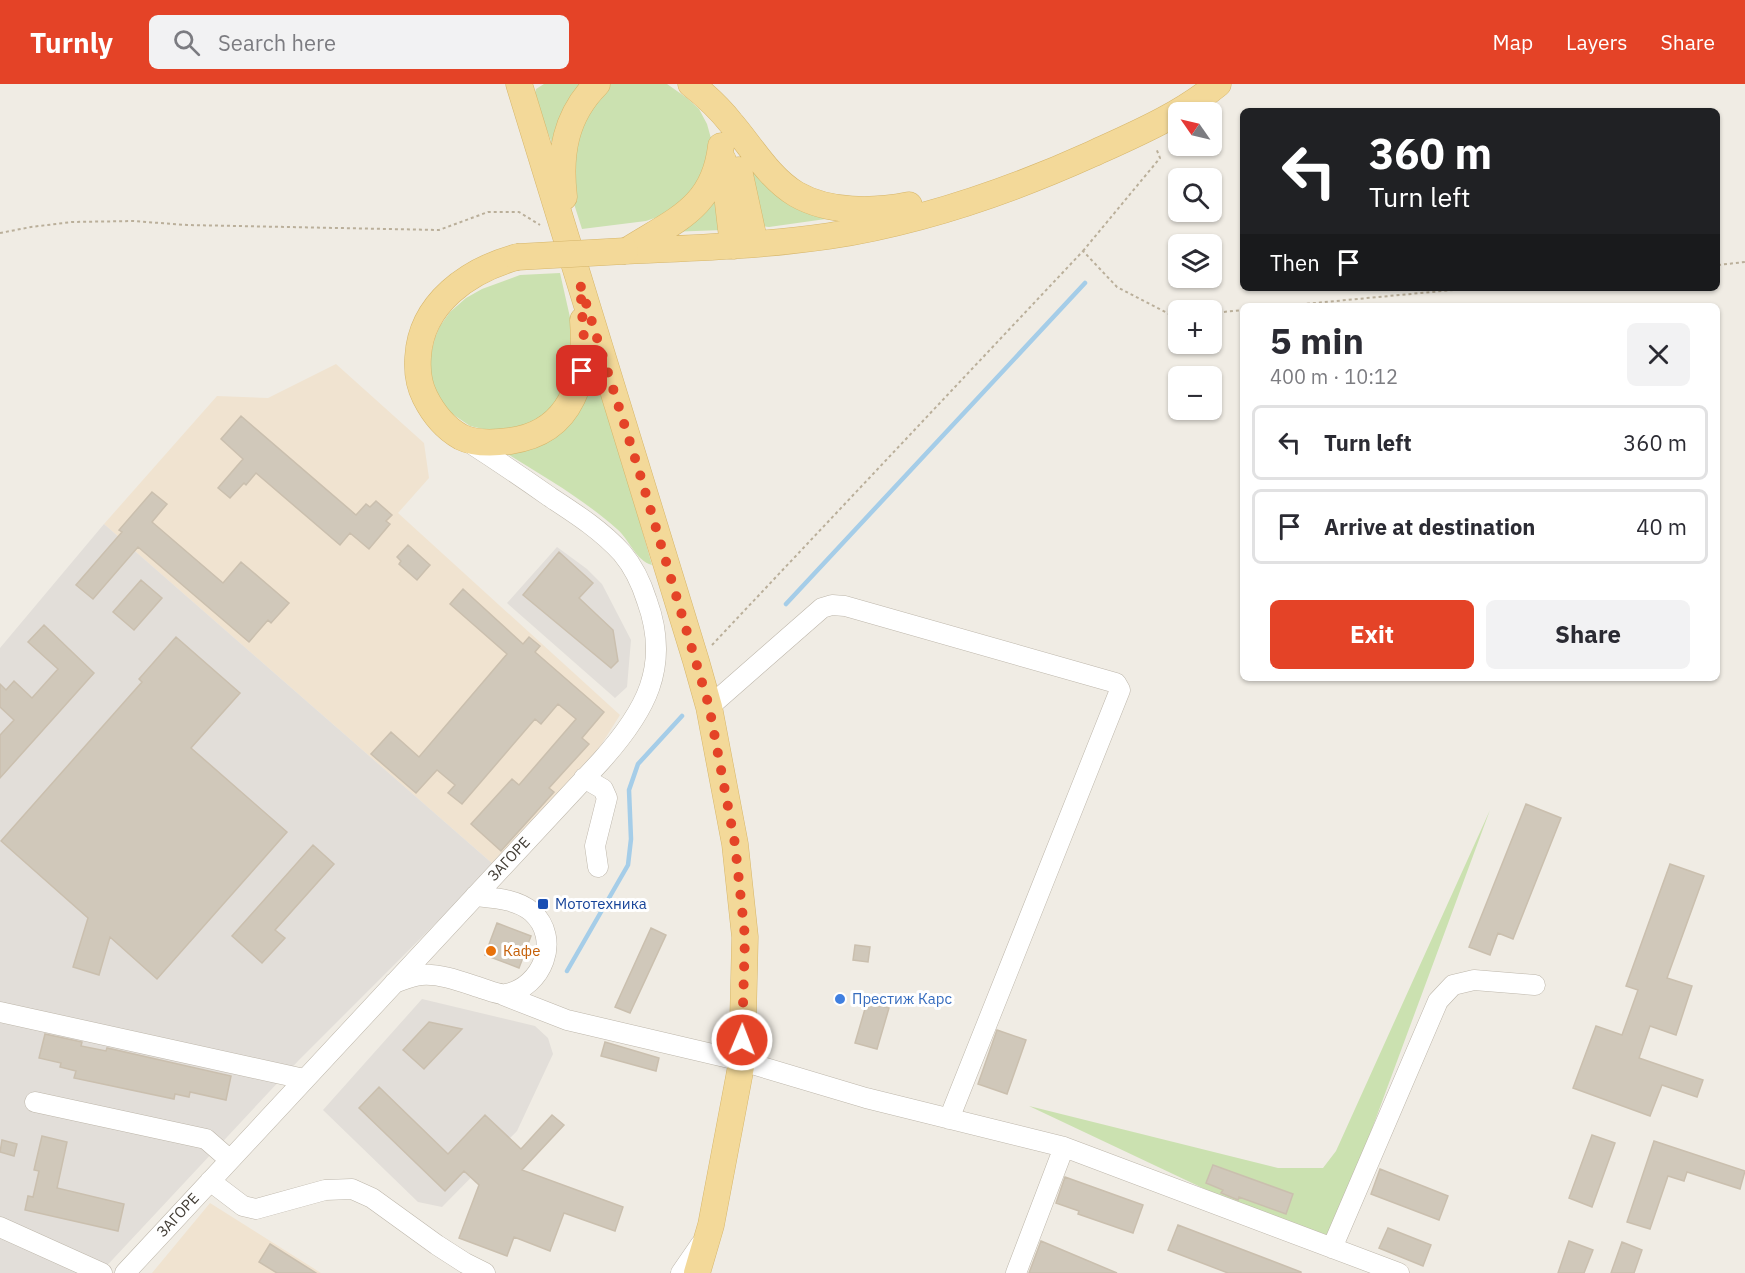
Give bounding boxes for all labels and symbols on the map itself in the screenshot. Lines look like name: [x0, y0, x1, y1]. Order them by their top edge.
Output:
north arrow: [1168, 102, 1222, 156]
pin: [556, 345, 607, 396]
street label: ЗАГОРЕ: [483, 833, 534, 885]
place label: Мототехника: [555, 894, 647, 913]
marker: Мототехника: [536, 897, 550, 911]
place label: Кафе: [503, 941, 540, 960]
marker: Кафе: [484, 944, 498, 958]
place label: Престиж Карс: [852, 989, 952, 1008]
marker: Престиж Карс: [833, 992, 847, 1006]
position arrow: [710, 1008, 774, 1072]
street label: ЗАГОРЕ: [152, 1189, 203, 1241]

